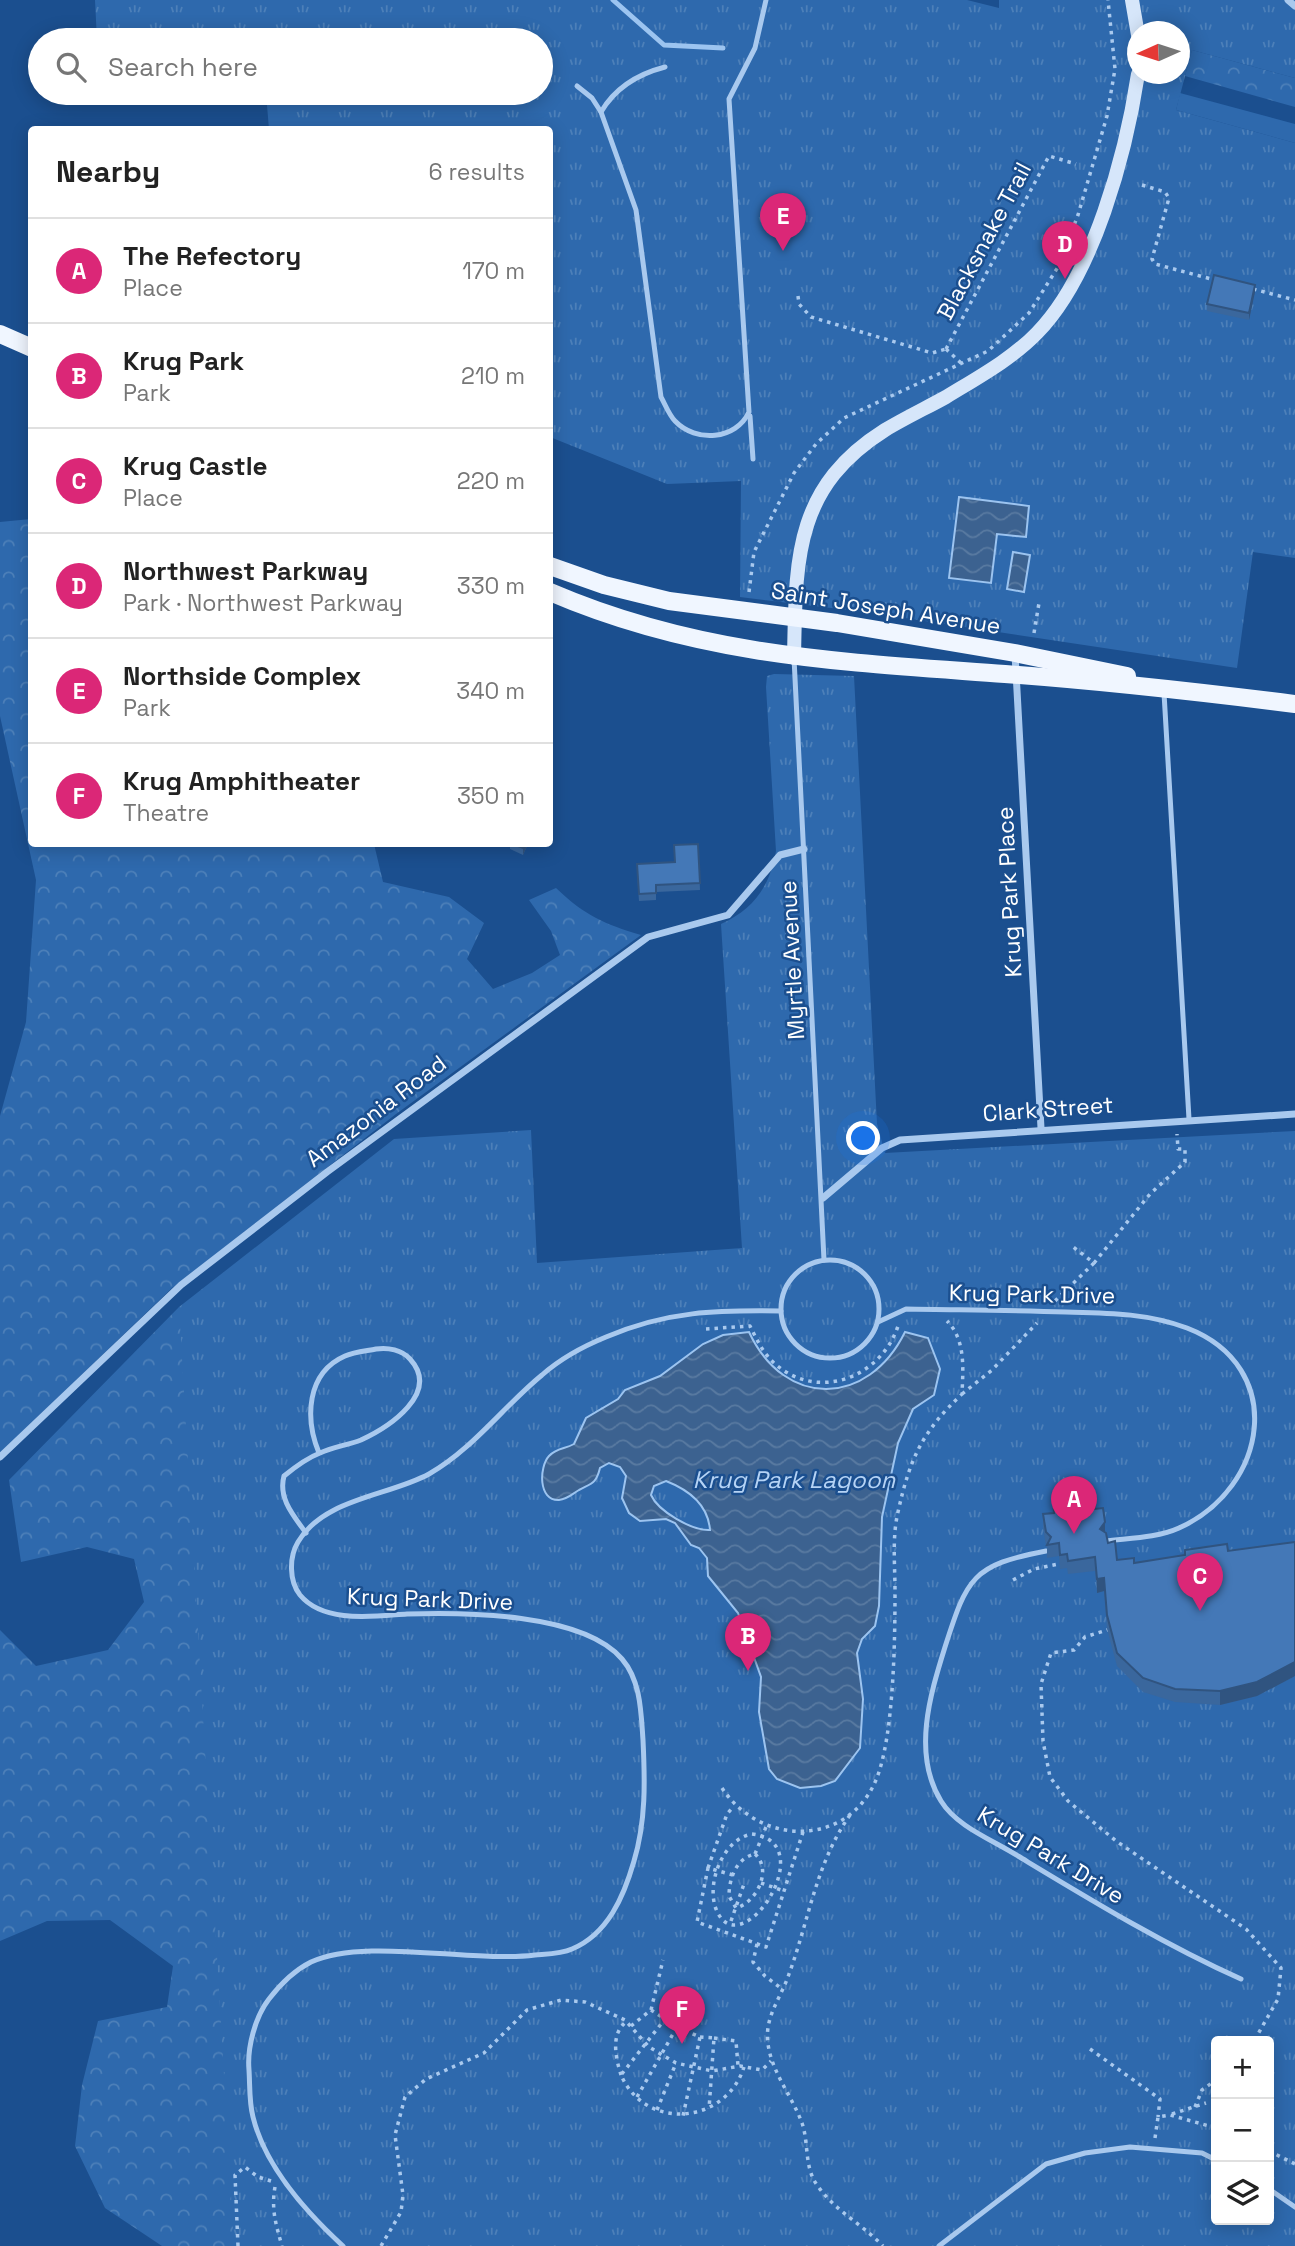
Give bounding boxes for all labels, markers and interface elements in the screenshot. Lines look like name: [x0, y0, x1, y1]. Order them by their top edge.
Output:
north arrow: [1127, 21, 1190, 84]
search box: [28, 28, 553, 105]
icon: search: [52, 48, 90, 86]
text: Search here: [108, 50, 258, 84]
text: Nearby: [56, 152, 160, 191]
text: 6 results: [429, 157, 525, 187]
street label: Blacksnake Trail: [930, 157, 1038, 325]
pin: E: [760, 193, 806, 251]
pin: D: [1042, 221, 1088, 279]
text: The Refectory: [123, 239, 301, 273]
text: A: [72, 256, 86, 286]
text: 170 m: [462, 256, 525, 286]
text: Place: [123, 273, 183, 303]
text: Krug Park: [123, 344, 244, 378]
text: B: [71, 361, 87, 391]
text: 210 m: [461, 361, 525, 391]
text: Park: [123, 378, 171, 408]
text: Krug Castle: [123, 449, 268, 483]
text: C: [72, 466, 86, 496]
text: 220 m: [457, 466, 525, 496]
text: Place: [123, 483, 183, 513]
text: Northwest Parkway: [123, 554, 368, 588]
text: D: [71, 571, 87, 601]
text: 330 m: [457, 571, 525, 601]
street label: Saint Joseph Avenue: [769, 575, 1003, 641]
text: Park · Northwest Parkway: [123, 588, 403, 618]
text: Northside Complex: [123, 659, 361, 693]
text: E: [73, 676, 85, 706]
text: 340 m: [456, 676, 525, 706]
text: Park: [123, 693, 171, 723]
text: Krug Amphitheater: [123, 764, 360, 798]
text: F: [73, 781, 85, 811]
text: 350 m: [457, 781, 525, 811]
text: Theatre: [123, 798, 209, 828]
street label: Krug Park Place: [990, 806, 1028, 978]
street label: Myrtle Avenue: [773, 880, 811, 1040]
street label: Amazonia Road: [300, 1048, 452, 1174]
street label: Clark Street: [982, 1089, 1114, 1129]
your location: [846, 1121, 880, 1155]
street label: Krug Park Drive: [949, 1278, 1115, 1310]
water label: Krug Park Lagoon: [693, 1464, 896, 1495]
pin: A: [1051, 1476, 1097, 1534]
pin: C: [1177, 1553, 1223, 1611]
street label: Krug Park Drive: [346, 1581, 514, 1617]
pin: B: [725, 1613, 771, 1671]
street label: Krug Park Drive: [972, 1799, 1130, 1911]
pin: F: [659, 1986, 705, 2044]
map controls: [1211, 2036, 1274, 2225]
button: +: [1211, 2036, 1274, 2099]
button: −: [1211, 2099, 1274, 2162]
button: layers: [1211, 2162, 1274, 2225]

